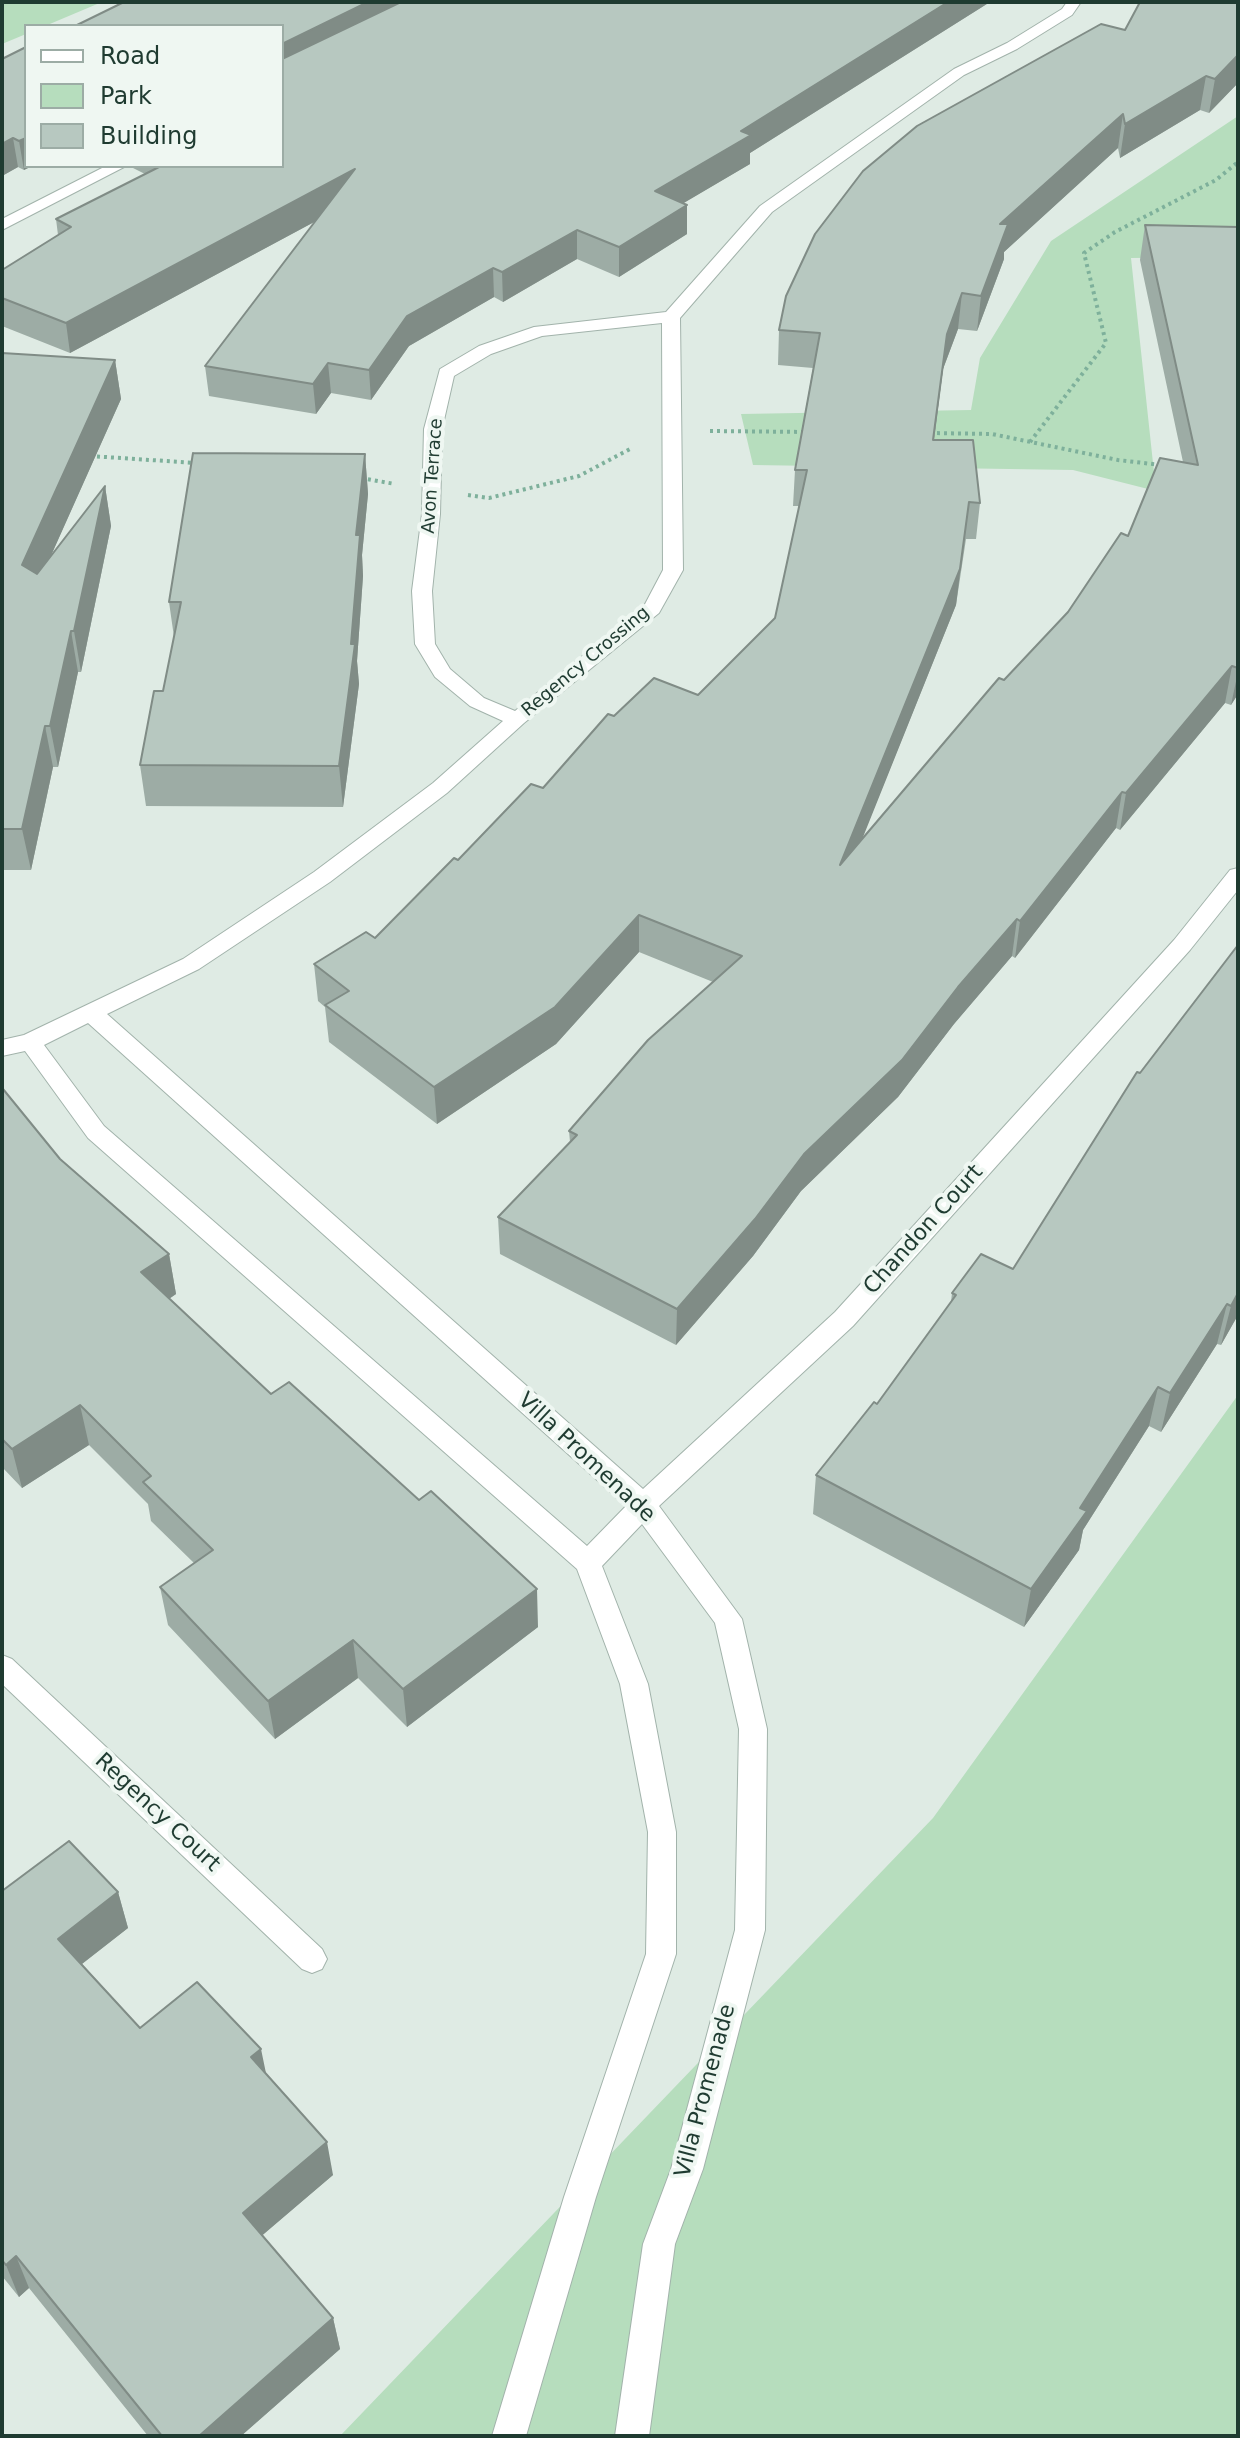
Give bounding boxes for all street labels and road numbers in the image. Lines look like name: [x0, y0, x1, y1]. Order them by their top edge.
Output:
street label: Avon Terrace: [418, 418, 448, 534]
street label: Regency Crossing: [518, 602, 654, 722]
street label: Chandon Court: [859, 1160, 989, 1300]
street label: Villa Promenade: [512, 1388, 660, 1528]
street label: Regency Court: [89, 1748, 225, 1878]
street label: Villa Promenade: [670, 2002, 742, 2180]

